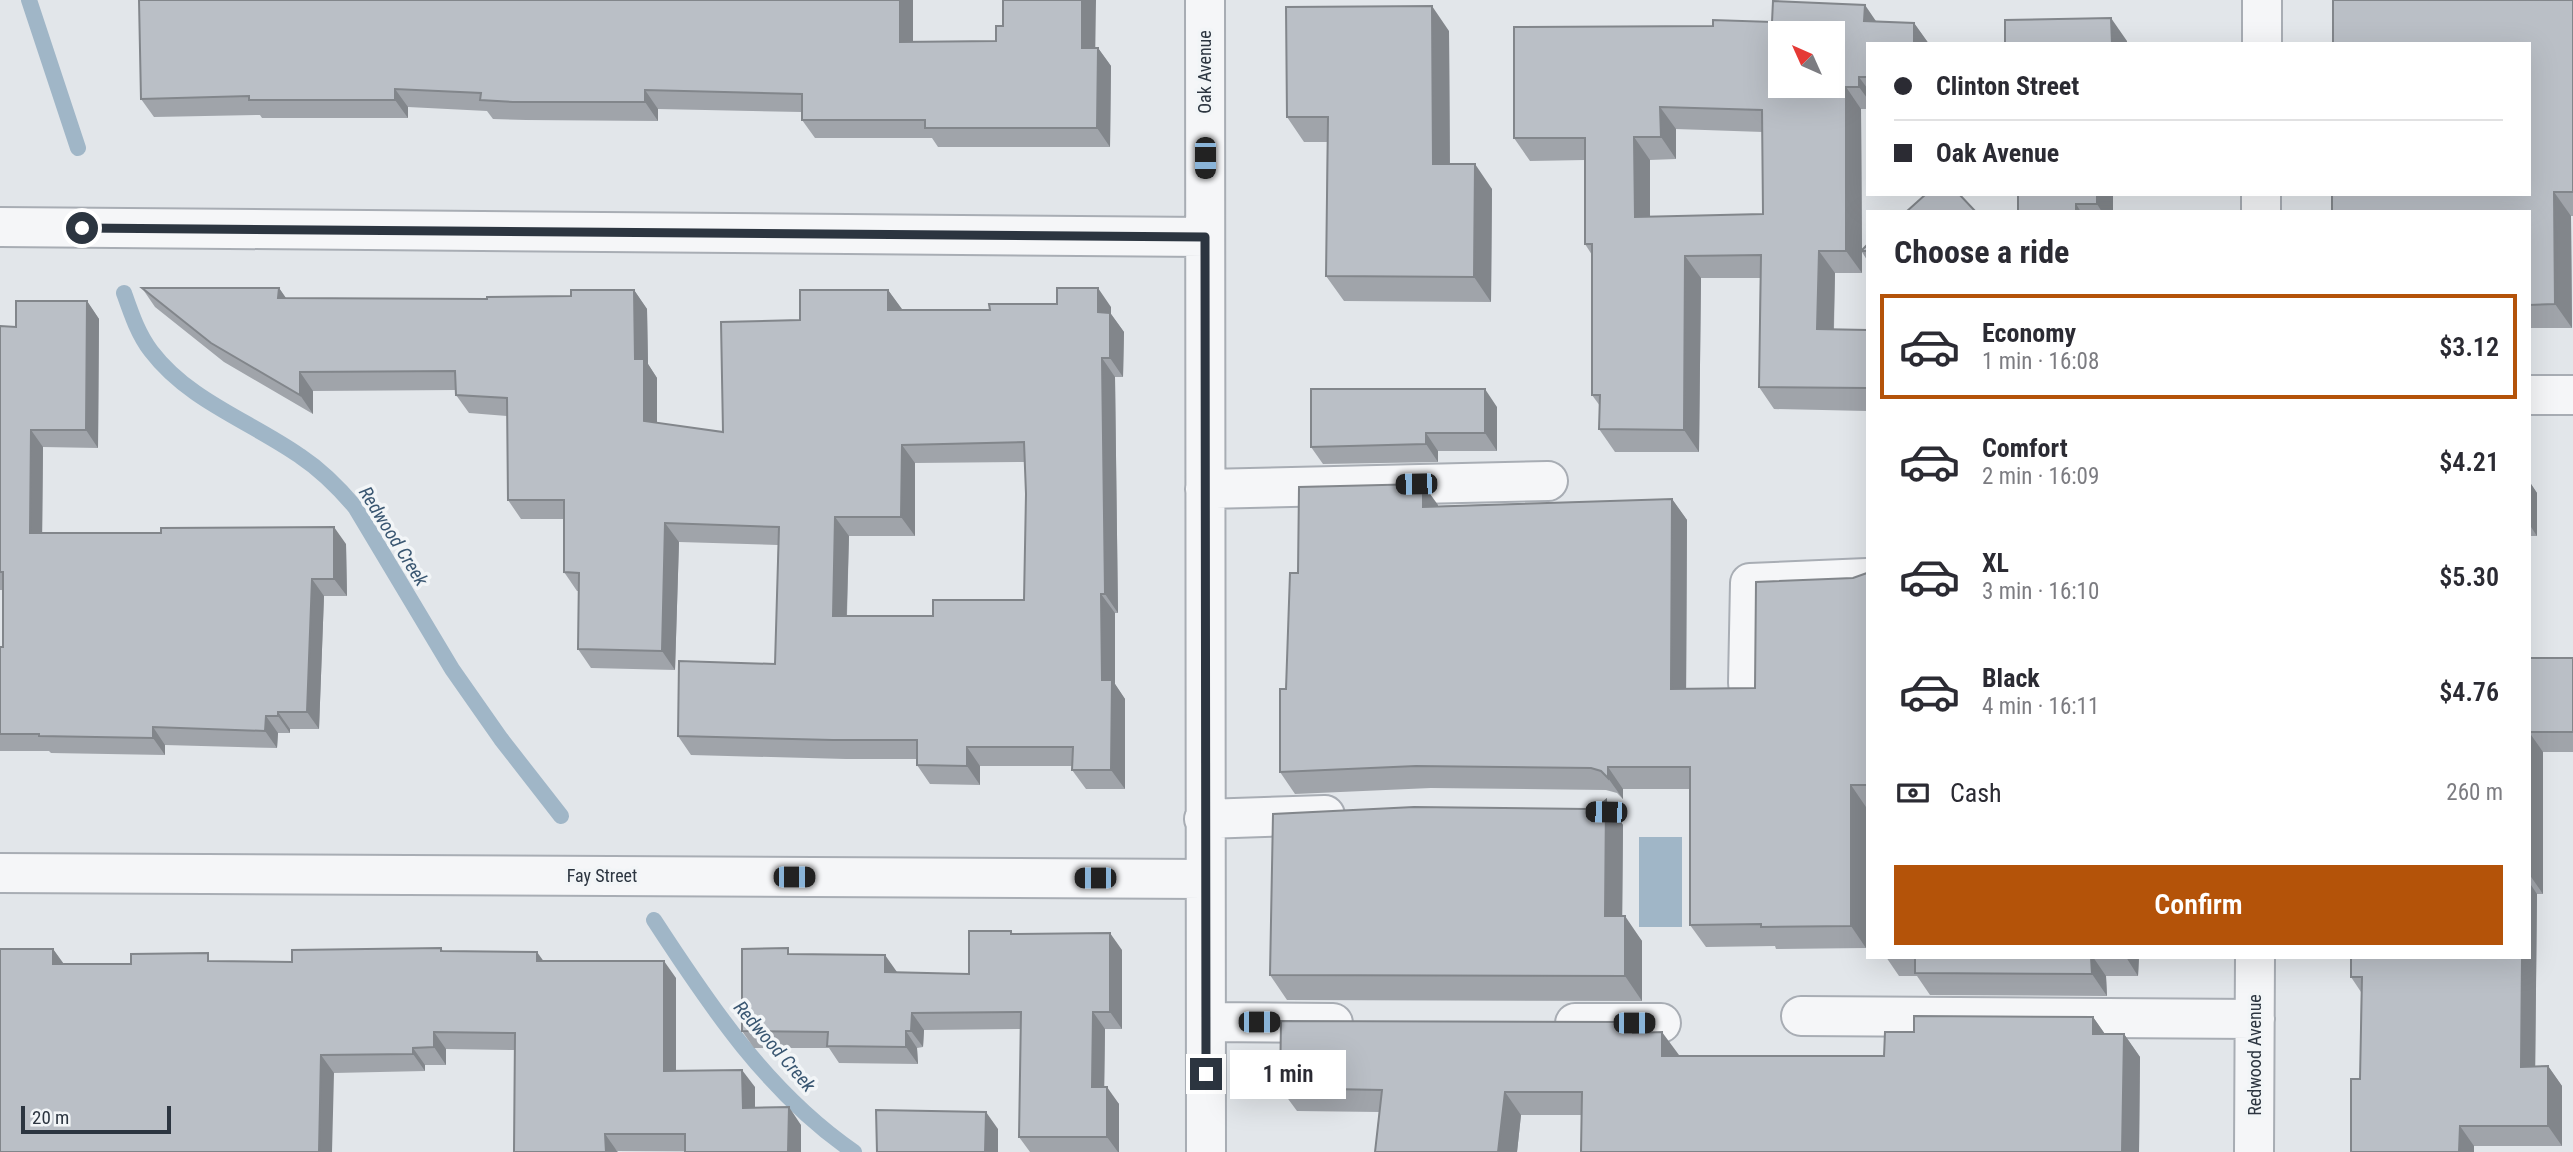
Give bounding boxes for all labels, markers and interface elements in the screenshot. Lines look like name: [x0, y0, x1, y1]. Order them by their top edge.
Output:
north arrow: [1768, 21, 1844, 98]
map controls: [1768, 21, 1845, 98]
street label: Oak Avenue: [1194, 30, 1215, 114]
text: Clinton Street: [1936, 71, 2079, 101]
car: [1195, 137, 1216, 179]
text: Oak Avenue: [1936, 138, 2059, 168]
route start: [66, 212, 98, 244]
text: Choose a ride: [1894, 233, 2069, 271]
icon: car: [1898, 315, 1961, 378]
text: Economy: [1982, 318, 2076, 348]
text: $3.12: [2439, 332, 2499, 362]
text: 1 min · 16:08: [1982, 348, 2099, 375]
icon: car: [1898, 430, 1961, 493]
text: Comfort: [1982, 433, 2068, 463]
text: $4.21: [2439, 447, 2499, 477]
text: 2 min · 16:09: [1982, 463, 2099, 490]
car: [1395, 473, 1438, 495]
water label: Redwood Creek: [354, 482, 434, 591]
icon: car: [1898, 545, 1961, 608]
text: XL: [1982, 548, 2009, 578]
text: $5.30: [2439, 562, 2499, 592]
text: 3 min · 16:10: [1982, 578, 2099, 605]
icon: car: [1898, 660, 1961, 723]
text: Black: [1982, 663, 2040, 693]
text: $4.76: [2439, 677, 2499, 707]
text: 4 min · 16:11: [1982, 693, 2099, 720]
icon: cash: [1894, 774, 1932, 812]
text: Cash: [1950, 778, 2002, 808]
text: 260 m: [2446, 779, 2503, 806]
car: [1585, 801, 1628, 823]
street label: Fay Street: [567, 865, 637, 886]
button: Confirm: [1894, 865, 2503, 945]
car: [774, 867, 816, 888]
car: [1075, 868, 1117, 889]
street label: Redwood Avenue: [2244, 994, 2265, 1116]
water label: Redwood Creek: [729, 996, 821, 1097]
car: [1239, 1012, 1281, 1033]
car: [1614, 1013, 1656, 1034]
callout: 1 min: [1230, 1050, 1346, 1098]
route end: [1190, 1058, 1222, 1090]
text: 1 min: [1263, 1061, 1313, 1088]
scale bar: [21, 1103, 172, 1135]
text: 20 m: [32, 1106, 69, 1129]

